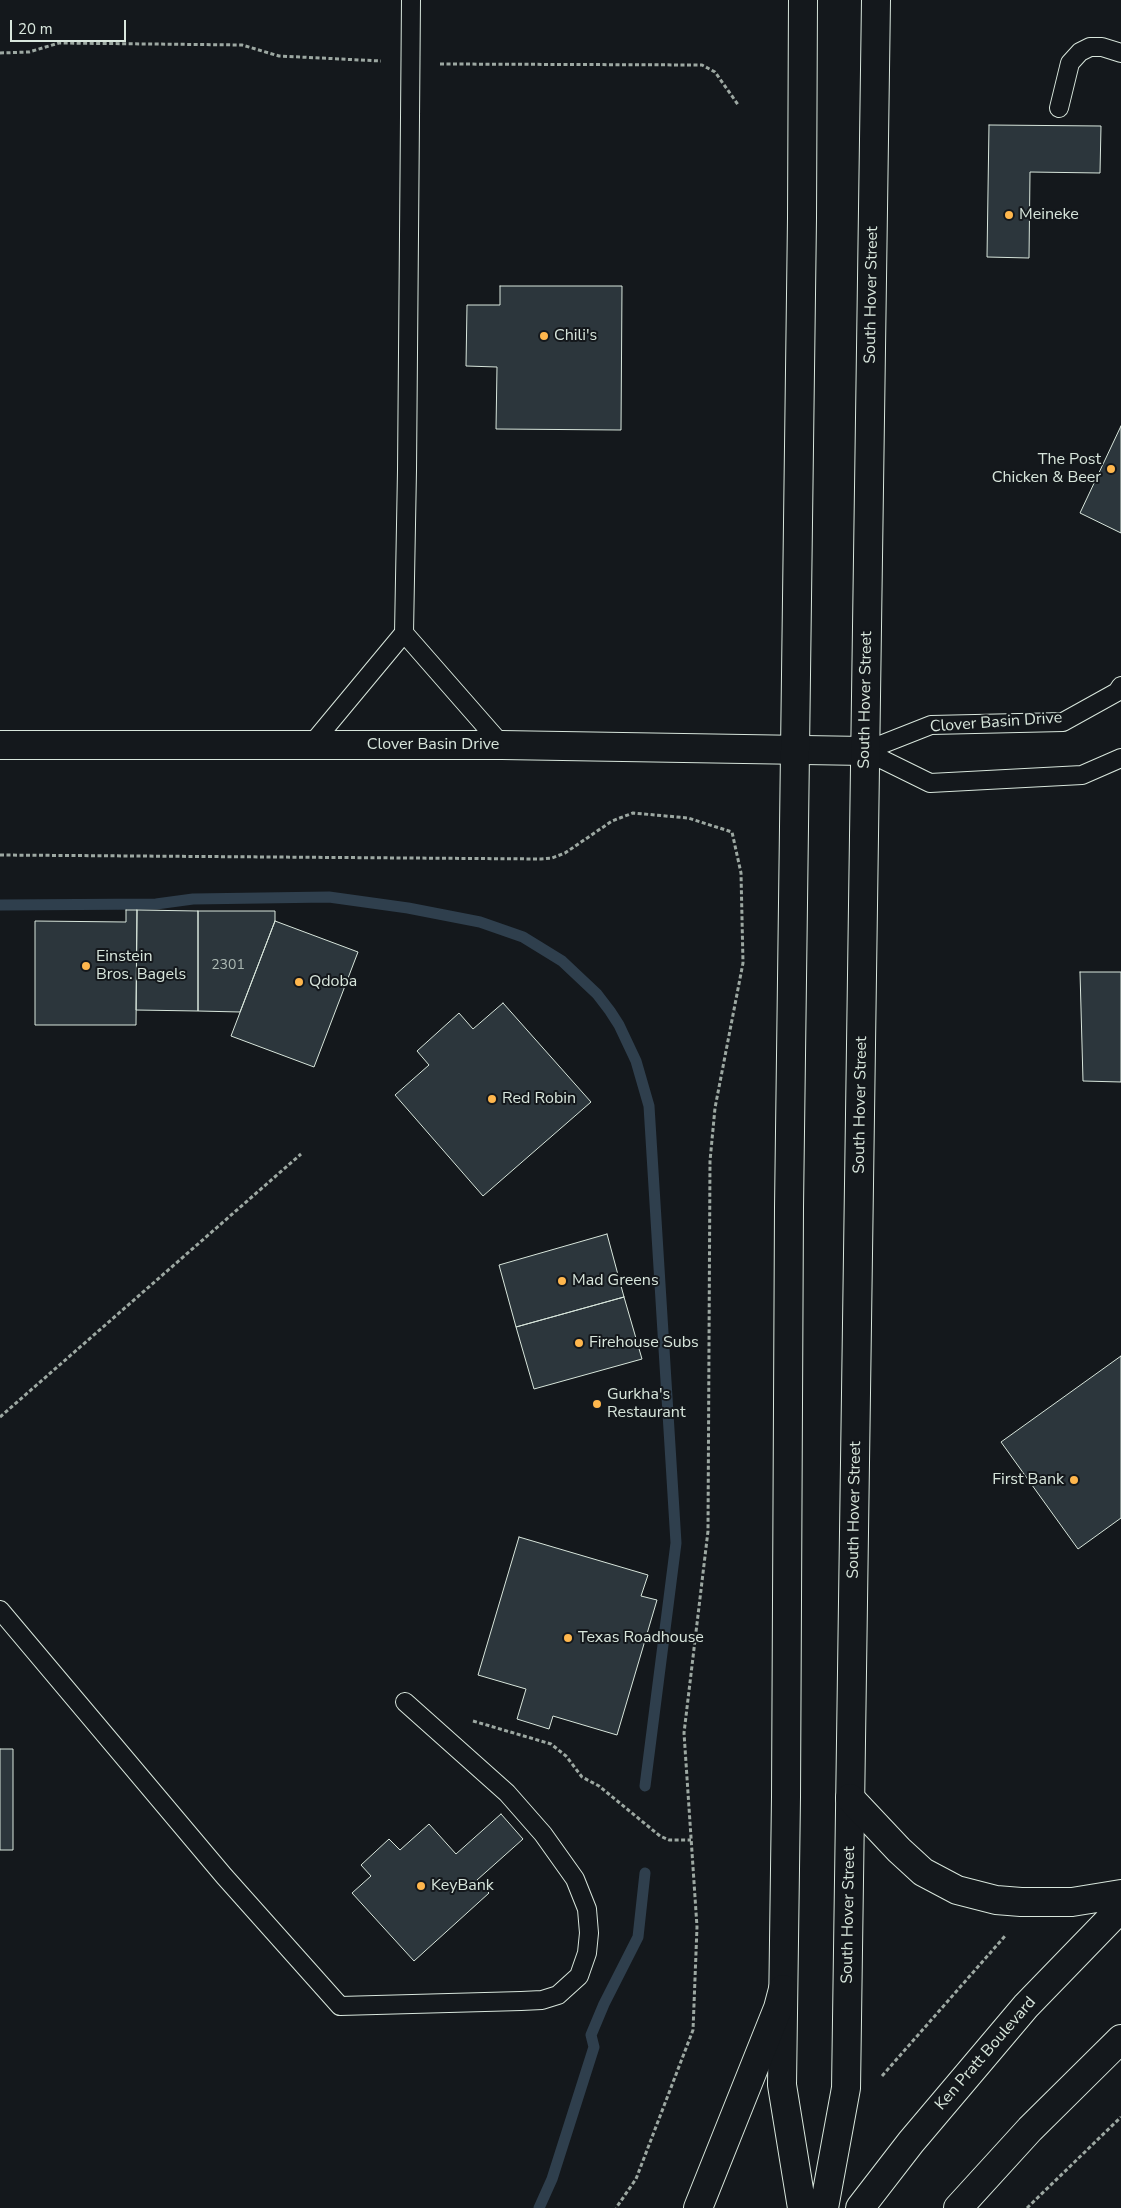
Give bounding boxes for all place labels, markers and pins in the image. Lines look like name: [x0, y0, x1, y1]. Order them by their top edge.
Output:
place label: Meineke: [1019, 205, 1079, 225]
marker: Meineke: [1003, 209, 1015, 221]
place label: Chili's: [554, 326, 597, 346]
marker: Chili's: [538, 330, 550, 342]
place label: The Post Chicken & Beer: [992, 450, 1101, 488]
marker: The Post Chicken & Beer: [1105, 463, 1117, 475]
place label: Einstein Bros. Bagels: [96, 947, 186, 985]
marker: Einstein Bros. Bagels: [80, 960, 92, 972]
place label: Qdoba: [309, 972, 357, 992]
marker: Qdoba: [293, 976, 305, 988]
place label: Red Robin: [502, 1089, 576, 1109]
marker: Red Robin: [486, 1093, 498, 1105]
place label: Mad Greens: [572, 1271, 659, 1291]
marker: Mad Greens: [556, 1275, 568, 1287]
place label: Firehouse Subs: [589, 1333, 699, 1353]
marker: Firehouse Subs: [573, 1337, 585, 1349]
place label: Gurkha's Restaurant: [607, 1385, 686, 1423]
marker: Gurkha's Restaurant: [591, 1398, 603, 1410]
place label: First Bank: [992, 1470, 1064, 1490]
marker: First Bank: [1068, 1474, 1080, 1486]
place label: Texas Roadhouse: [578, 1628, 704, 1648]
marker: Texas Roadhouse: [562, 1632, 574, 1644]
place label: KeyBank: [431, 1876, 494, 1896]
marker: KeyBank: [415, 1880, 427, 1892]

